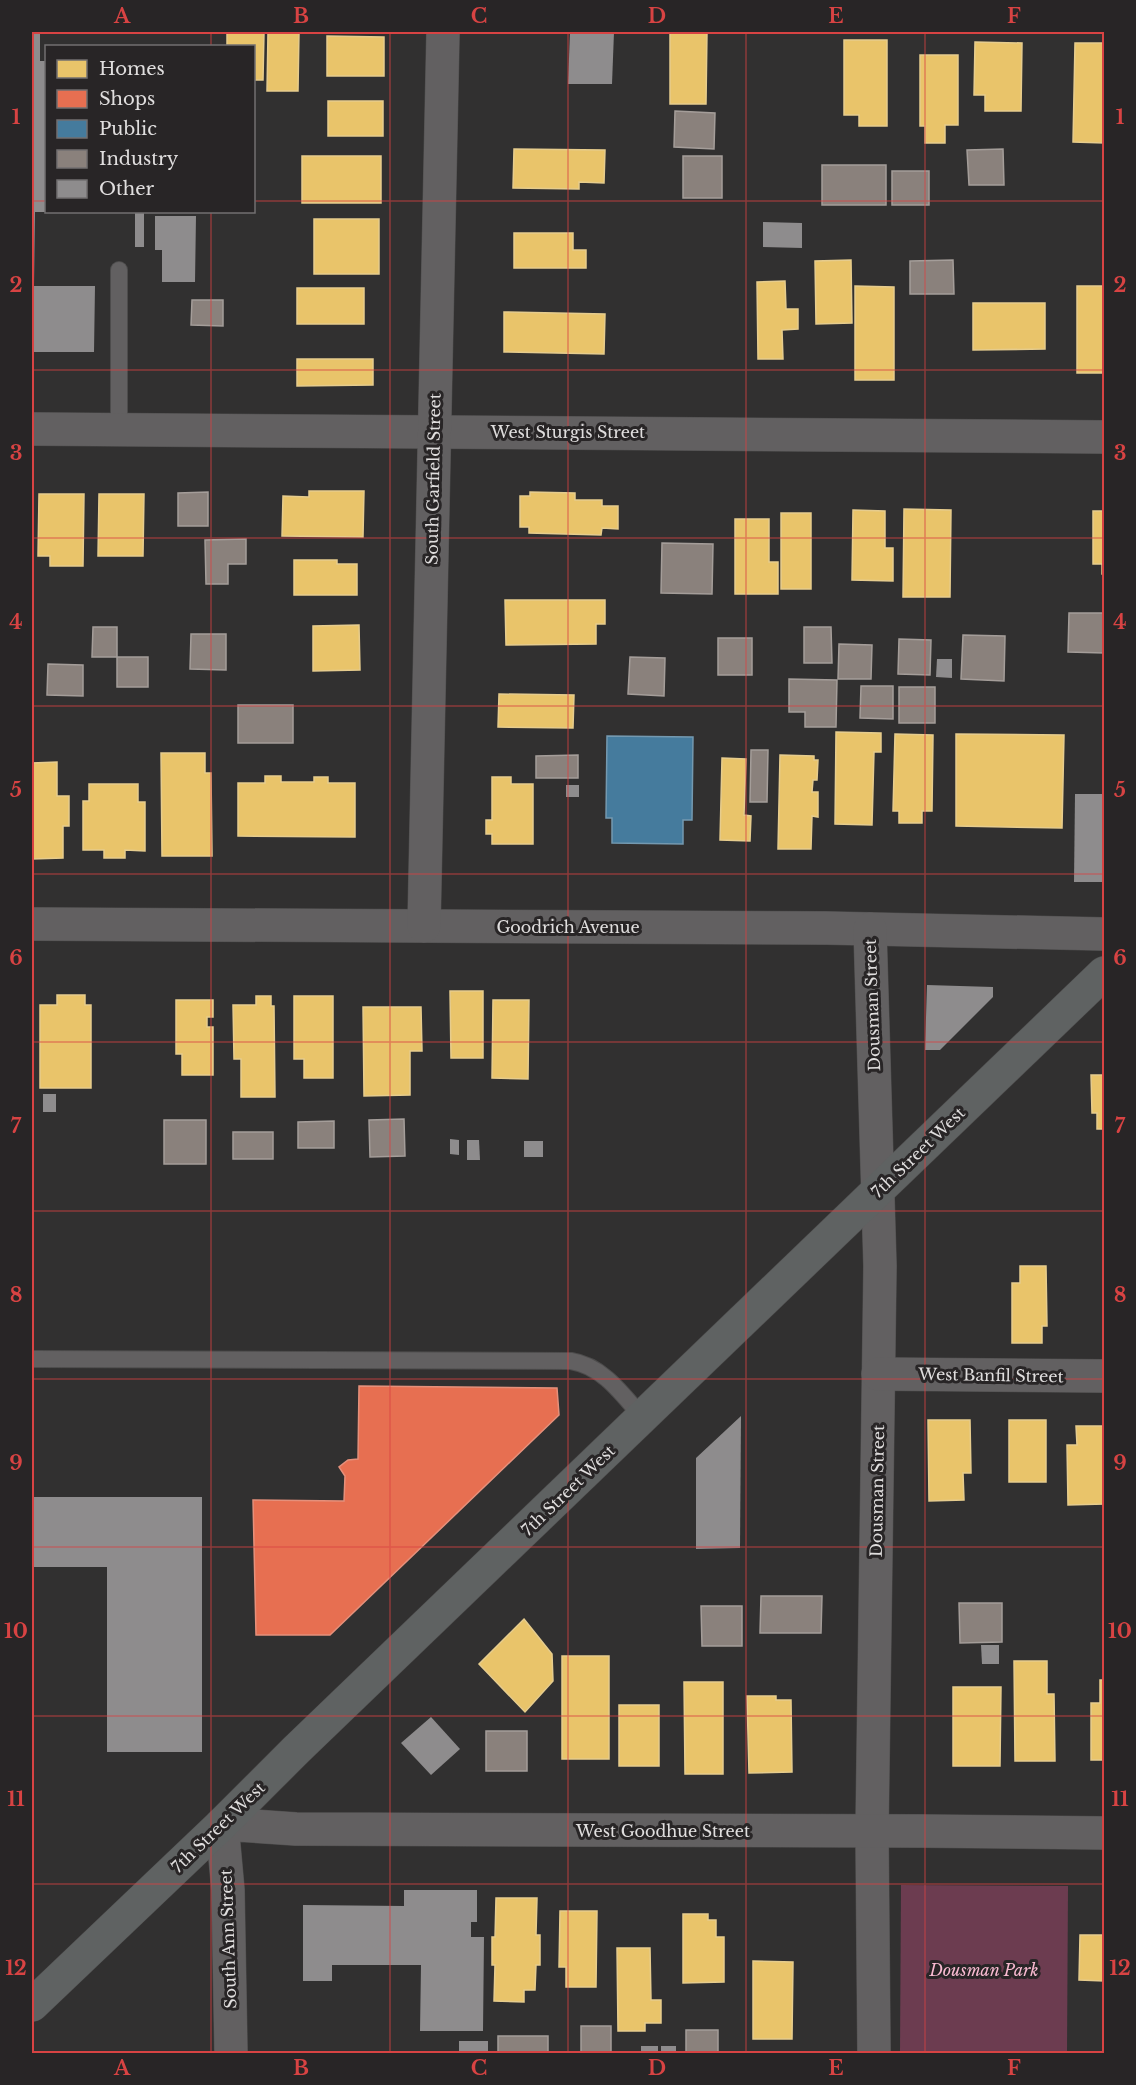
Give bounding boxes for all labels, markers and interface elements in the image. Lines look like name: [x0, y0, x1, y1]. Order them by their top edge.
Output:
text: A: [113, 4, 131, 28]
text: B: [293, 4, 309, 28]
text: C: [471, 4, 487, 28]
text: D: [648, 4, 666, 28]
text: E: [828, 4, 844, 28]
text: F: [1007, 4, 1021, 28]
legend: [45, 45, 255, 213]
text: Homes: [99, 58, 165, 80]
text: Shops: [99, 88, 155, 110]
text: 1: [12, 105, 21, 129]
text: 1: [1116, 105, 1125, 129]
text: Public: [99, 118, 157, 140]
text: Industry: [99, 148, 179, 170]
text: Other: [99, 178, 155, 200]
text: 2: [9, 273, 23, 297]
text: 2: [1113, 273, 1127, 297]
street label: South Garfield Street: [422, 393, 444, 565]
street label: West Sturgis Street: [490, 422, 645, 442]
text: 3: [10, 441, 22, 465]
text: 3: [1114, 441, 1126, 465]
text: 4: [9, 610, 23, 634]
text: 4: [1113, 610, 1127, 634]
text: 5: [10, 778, 22, 802]
text: 5: [1114, 778, 1126, 802]
street label: Goodrich Avenue: [496, 917, 640, 937]
street label: Dousman Street: [860, 939, 884, 1071]
text: 6: [9, 946, 23, 970]
text: 6: [1113, 946, 1127, 970]
street label: 7th Street West: [867, 1102, 969, 1202]
text: 7: [11, 1114, 22, 1138]
text: 7: [1115, 1114, 1126, 1138]
text: 8: [10, 1283, 22, 1307]
text: 8: [1114, 1283, 1126, 1307]
street label: West Banfil Street: [917, 1364, 1064, 1386]
street label: Dousman Street: [866, 1425, 888, 1557]
street label: 7th Street West: [517, 1440, 619, 1540]
text: 9: [9, 1451, 23, 1475]
text: 9: [1113, 1451, 1127, 1475]
text: 10: [4, 1619, 28, 1643]
text: 10: [1108, 1619, 1132, 1643]
street label: 7th Street West: [167, 1777, 269, 1877]
text: 11: [7, 1787, 25, 1811]
text: 11: [1111, 1787, 1129, 1811]
street label: West Goodhue Street: [575, 1821, 750, 1841]
street label: South Ann Street: [216, 1869, 240, 2009]
text: 12: [5, 1956, 27, 1980]
text: 12: [1109, 1956, 1131, 1980]
park label: Dousman Park: [928, 1960, 1039, 1980]
text: A: [113, 2056, 131, 2080]
text: B: [293, 2056, 309, 2080]
text: C: [471, 2056, 487, 2080]
text: D: [648, 2056, 666, 2080]
text: E: [828, 2056, 844, 2080]
text: F: [1007, 2056, 1021, 2080]

